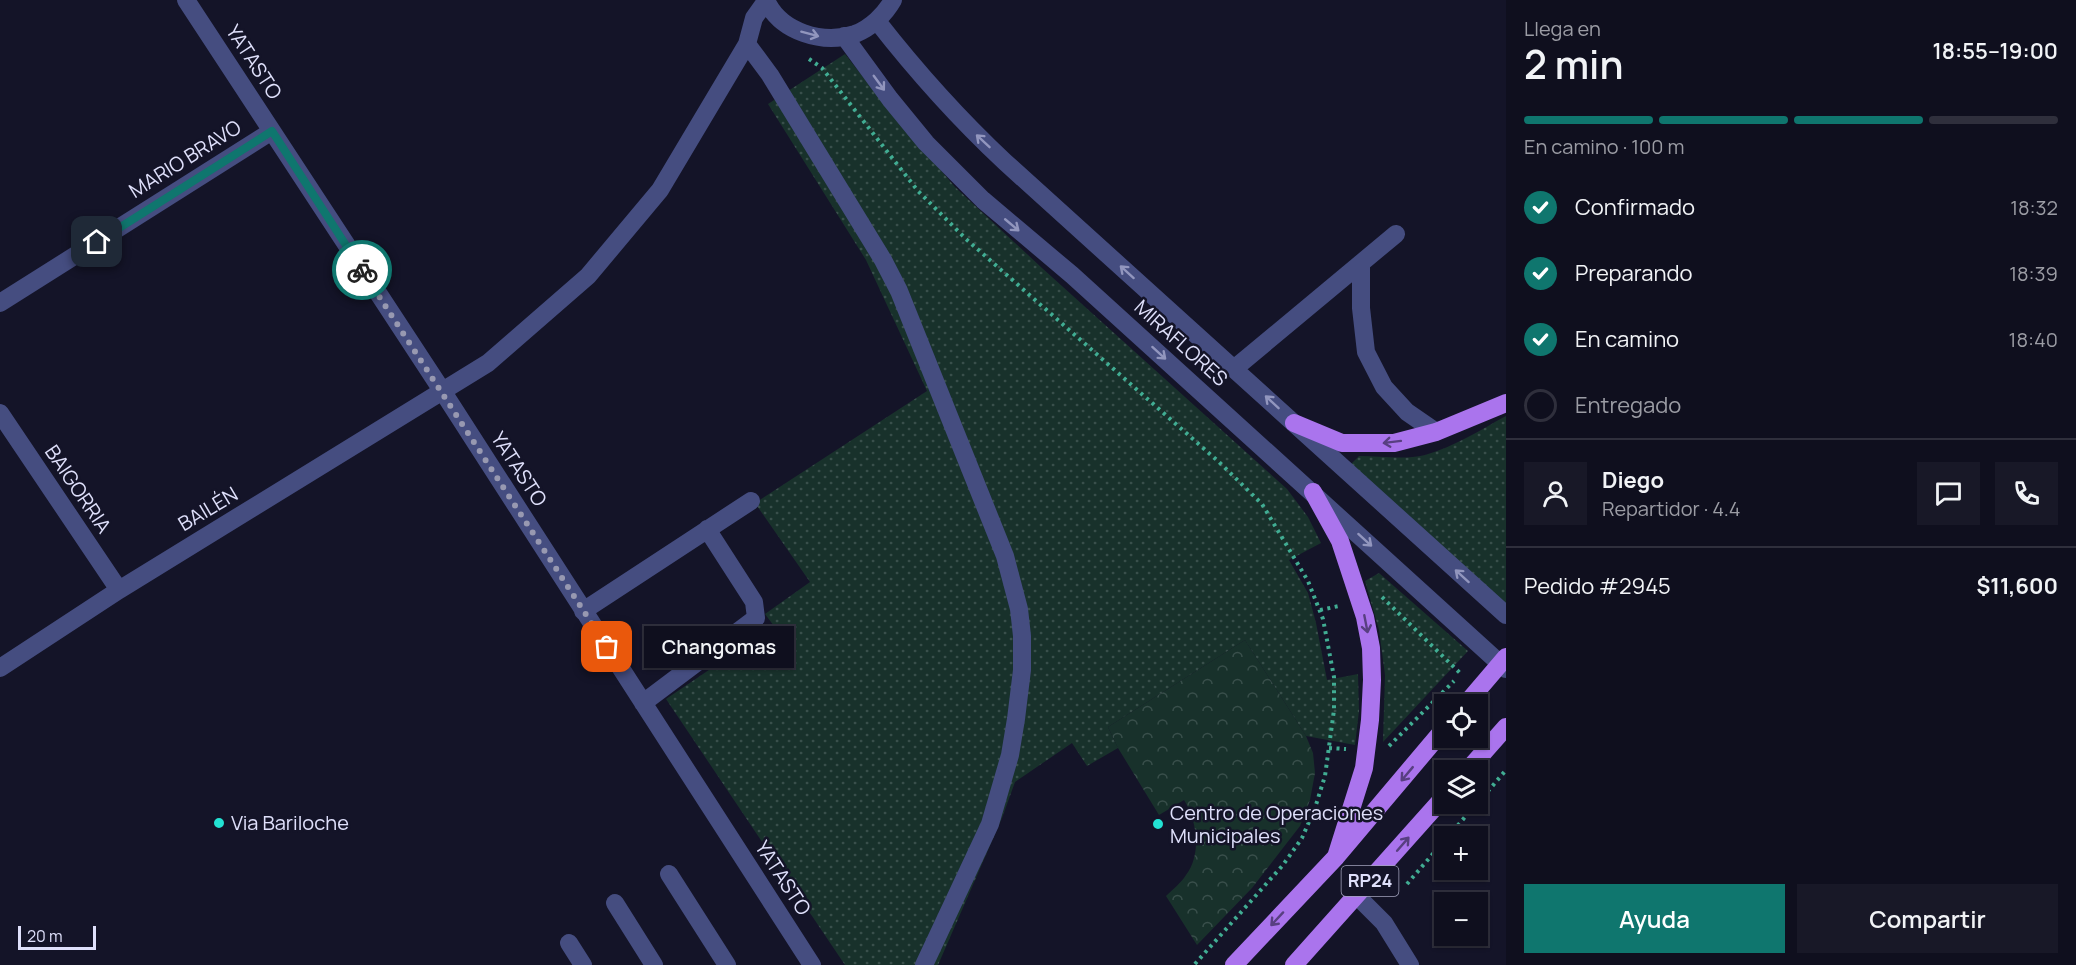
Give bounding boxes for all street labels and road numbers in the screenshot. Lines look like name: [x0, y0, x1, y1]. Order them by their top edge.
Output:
street label: YATASTO: [220, 19, 289, 104]
street label: MARIO BRAVO: [124, 113, 246, 204]
street label: MIRAFLORES: [1129, 293, 1234, 392]
street label: YATASTO: [485, 426, 554, 511]
street label: BAIGORRIA: [39, 439, 118, 538]
street label: BAILÉN: [173, 480, 243, 537]
street label: YATASTO: [749, 835, 818, 920]
road number: RP24: [1342, 866, 1398, 896]

